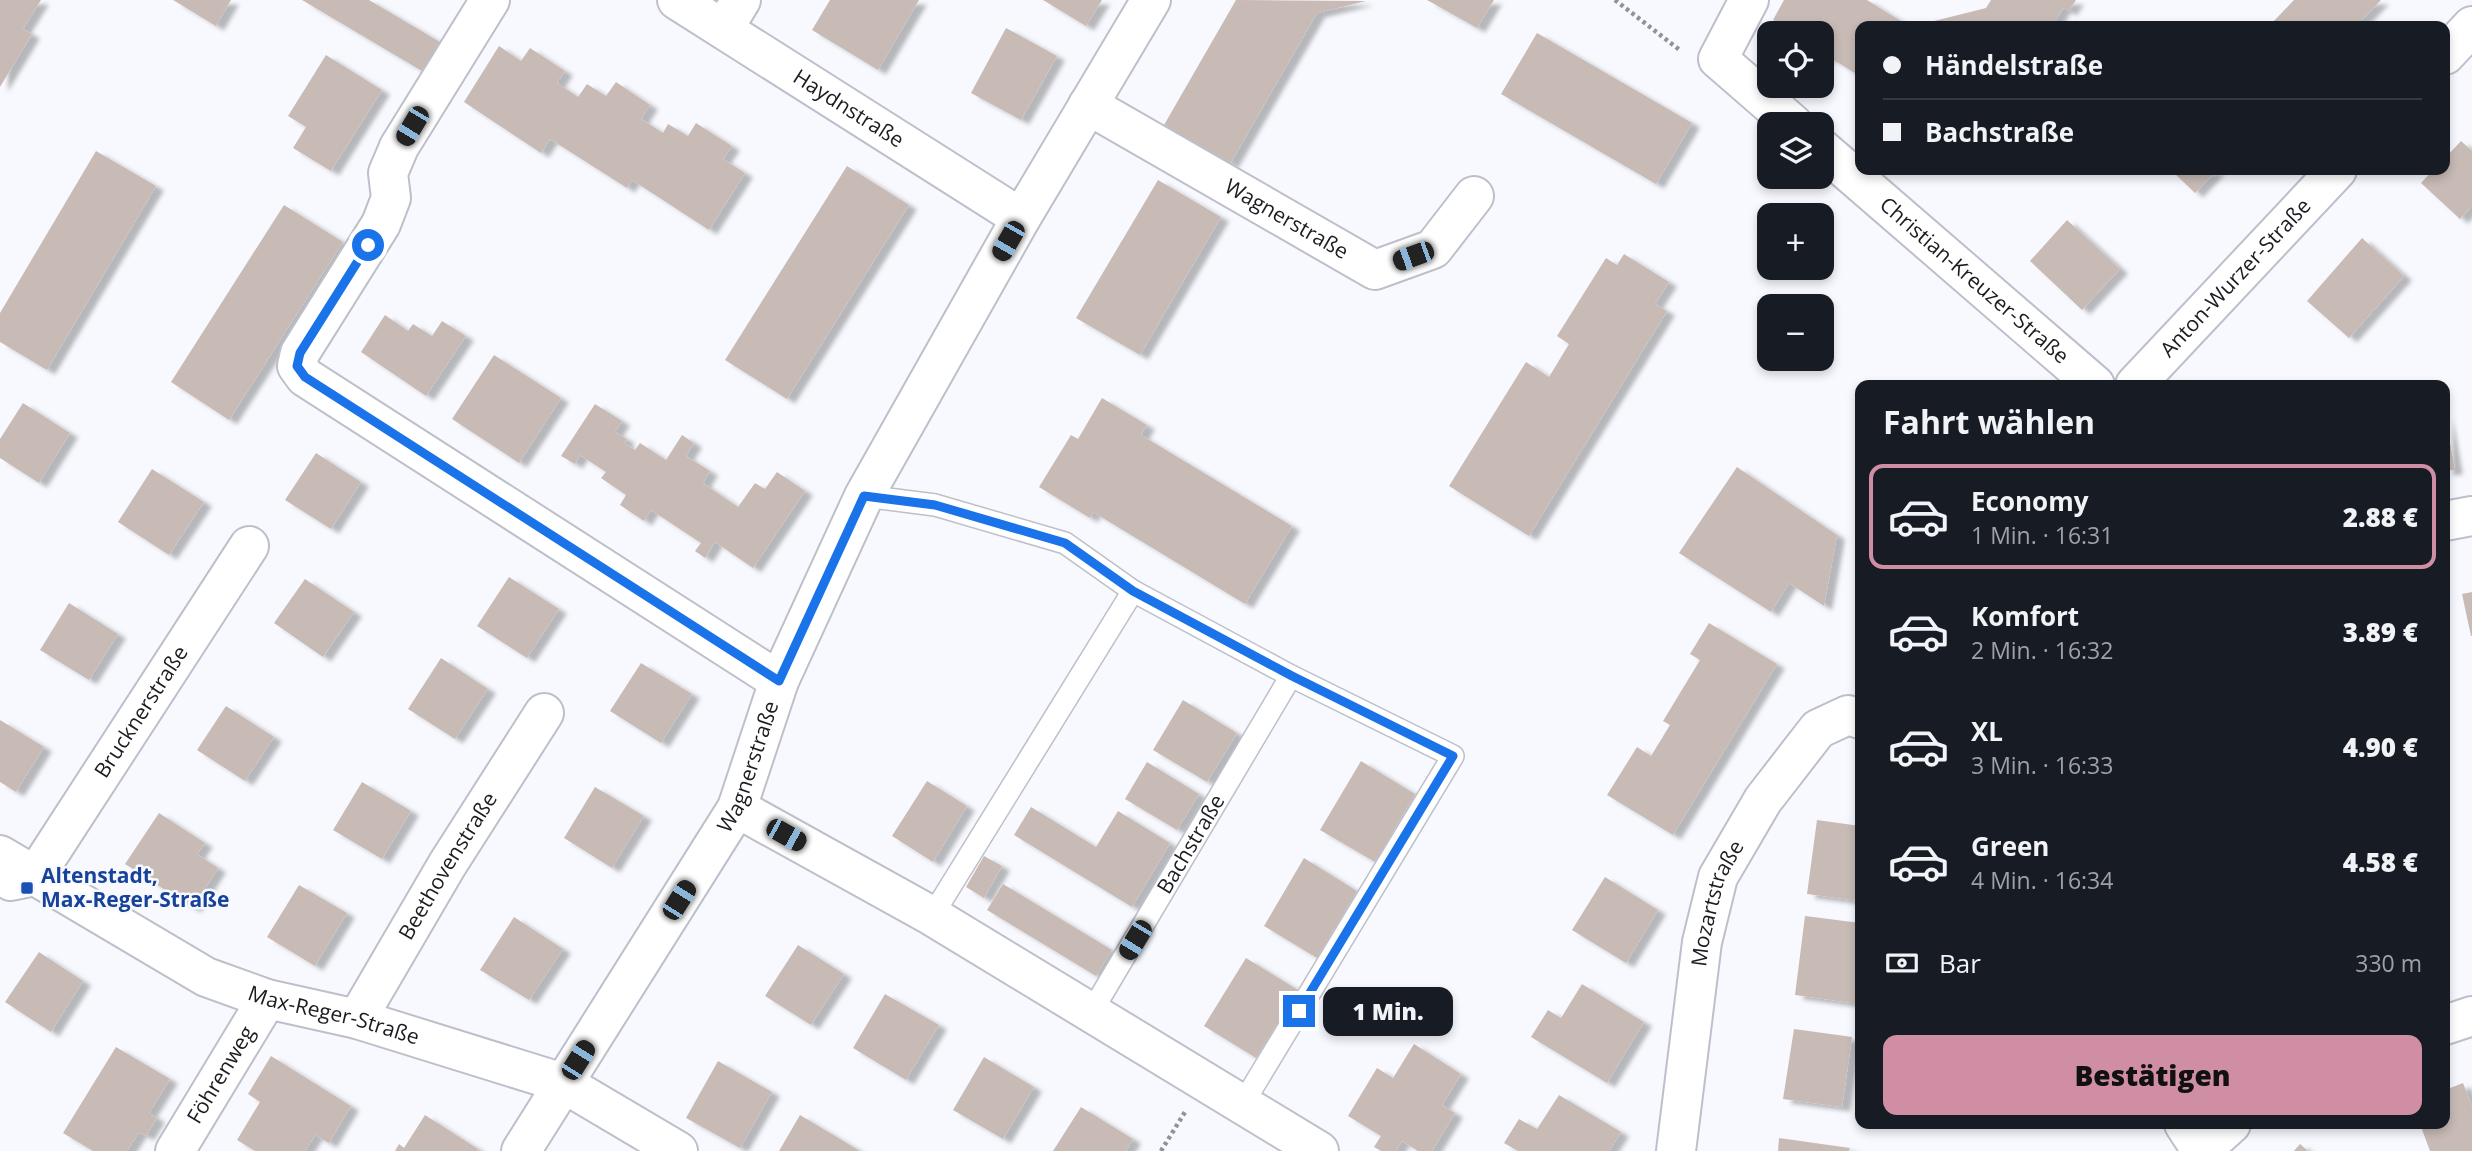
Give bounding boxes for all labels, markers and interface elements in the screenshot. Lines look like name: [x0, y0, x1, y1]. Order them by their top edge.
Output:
map controls: [1757, 21, 1834, 371]
button: locate: [1757, 21, 1834, 98]
text: Händelstraße: [1925, 47, 2103, 83]
street label: Haydnstraße: [788, 62, 910, 153]
car: [393, 103, 432, 149]
button: layers: [1757, 112, 1834, 189]
text: Bachstraße: [1925, 114, 2074, 150]
street label: Wagnerstraße: [1220, 172, 1354, 265]
street label: Christian-Kreuzer-Straße: [1874, 190, 2075, 369]
street label: Anton-Wurzer-Straße: [2154, 192, 2316, 363]
button: +: [1757, 203, 1834, 280]
car: [989, 218, 1028, 264]
route start: [352, 229, 384, 261]
car: [1390, 239, 1437, 273]
button: −: [1757, 294, 1834, 371]
text: Fahrt wählen: [1883, 400, 2095, 443]
text: Economy: [1971, 483, 2089, 519]
icon: car: [1887, 485, 1950, 548]
text: 2.88 €: [2343, 499, 2418, 535]
text: 1 Min. · 16:31: [1971, 519, 2113, 551]
text: Komfort: [1971, 598, 2079, 634]
icon: car: [1887, 600, 1950, 663]
text: 3.89 €: [2343, 614, 2418, 650]
text: 2 Min. · 16:32: [1971, 634, 2113, 666]
street label: Brucknerstraße: [87, 640, 194, 783]
street label: Wagnerstraße: [710, 697, 784, 837]
text: XL: [1971, 713, 2003, 749]
icon: car: [1887, 715, 1950, 778]
text: 4.90 €: [2343, 729, 2418, 765]
text: 3 Min. · 16:33: [1971, 749, 2113, 781]
street label: Beethovenstraße: [391, 786, 503, 944]
street label: Bachstraße: [1150, 789, 1231, 899]
car: [763, 816, 810, 854]
text: Green: [1971, 828, 2049, 864]
icon: car: [1887, 830, 1950, 893]
street label: Mozartstraße: [1684, 835, 1750, 968]
text: 4.58 €: [2343, 844, 2418, 880]
place label: Altenstadt, Max-Reger-Straße: [41, 861, 229, 913]
text: 4 Min. · 16:34: [1971, 864, 2113, 896]
car: [659, 877, 700, 923]
marker: Altenstadt, Max-Reger-Straße: [19, 880, 35, 896]
car: [1116, 917, 1155, 963]
icon: cash: [1883, 944, 1921, 982]
text: Bar: [1939, 945, 1981, 981]
text: 330 m: [2355, 947, 2422, 979]
street label: Max-Reger-Straße: [245, 978, 423, 1051]
callout: 1 Min.: [1324, 986, 1453, 1036]
route end: [1283, 995, 1315, 1027]
text: 1 Min.: [1352, 995, 1424, 1027]
street label: Föhrenweg: [180, 1020, 260, 1128]
button: Bestätigen: [1883, 1035, 2422, 1115]
car: [558, 1037, 599, 1083]

